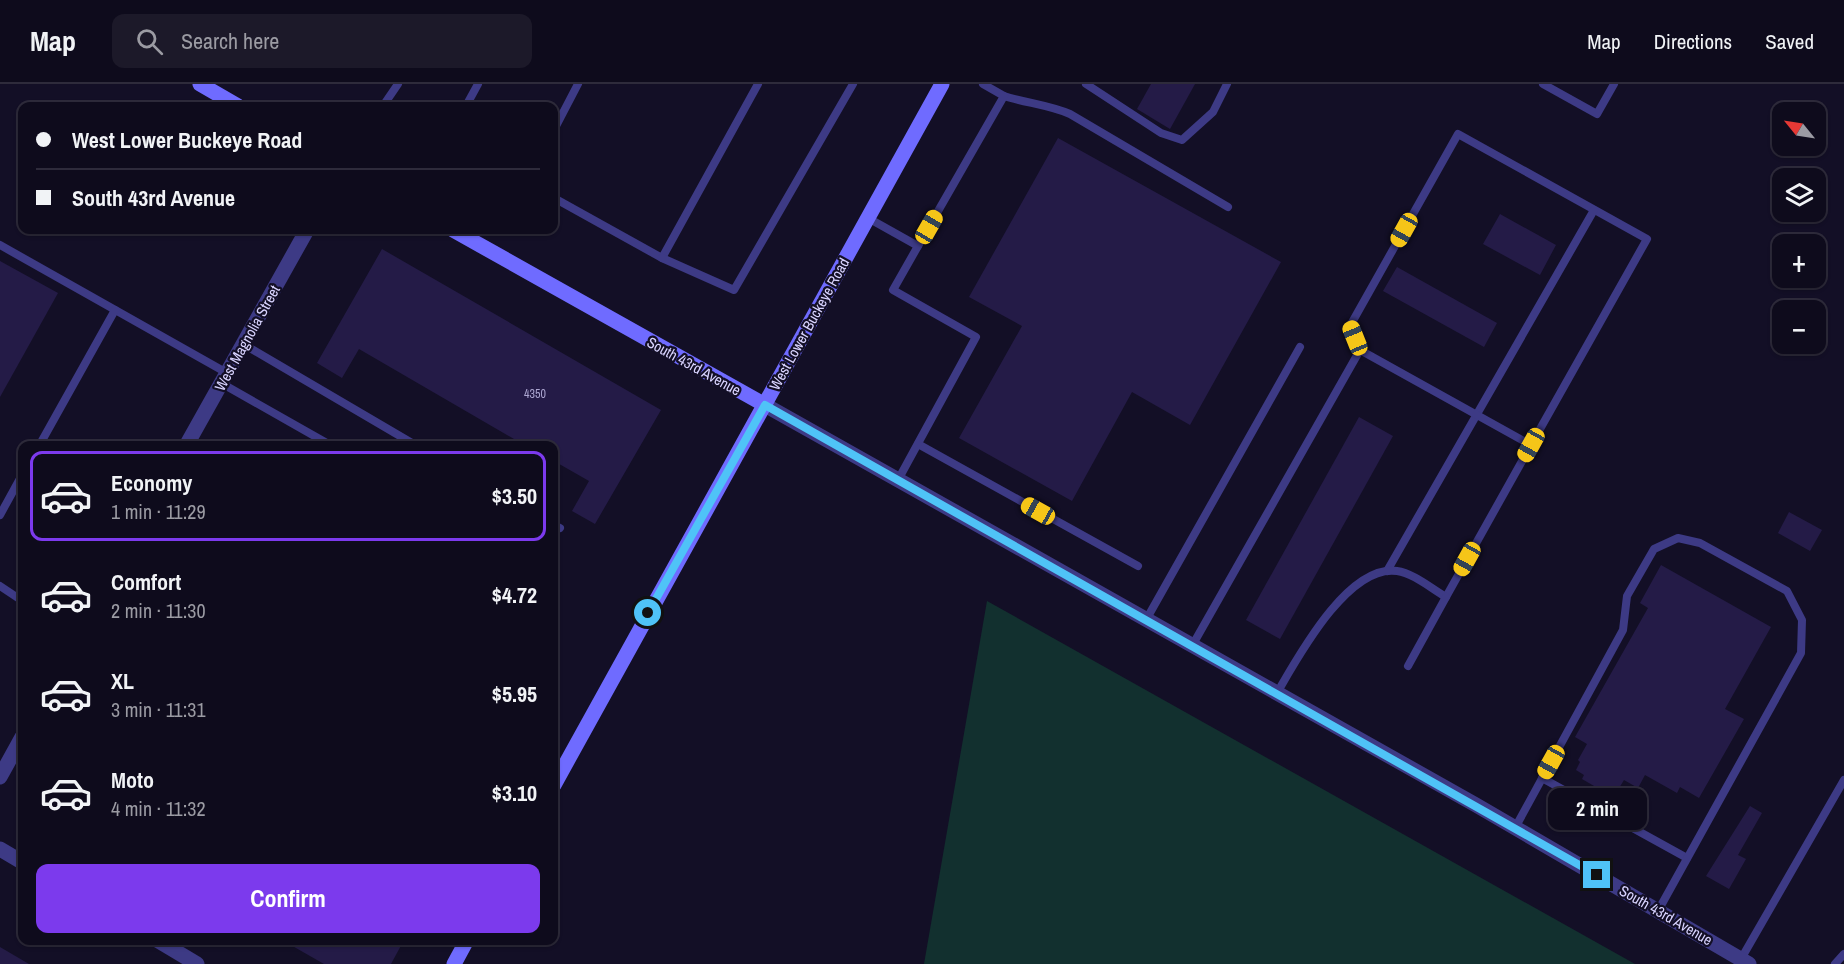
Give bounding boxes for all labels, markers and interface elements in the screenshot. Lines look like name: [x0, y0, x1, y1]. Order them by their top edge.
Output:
search box: [112, 14, 532, 68]
text: Map: [30, 22, 76, 60]
icon: search: [133, 25, 166, 58]
text: Search here: [181, 26, 279, 56]
text: Map: [1587, 27, 1621, 56]
text: Directions: [1654, 27, 1732, 56]
text: Saved: [1765, 27, 1814, 56]
north arrow: [1772, 102, 1826, 156]
map controls: [1772, 102, 1826, 354]
text: West Lower Buckeye Road: [72, 125, 302, 155]
button: layers: [1772, 168, 1826, 222]
text: South 43rd Avenue: [72, 183, 235, 213]
car: [912, 207, 946, 247]
car: [1387, 210, 1421, 250]
button: +: [1772, 234, 1826, 288]
street label: West Lower Buckeye Road: [764, 254, 854, 394]
street label: West Magnolia Street: [209, 281, 285, 395]
button: −: [1772, 300, 1826, 354]
car: [1340, 318, 1370, 358]
street label: South 43rd Avenue: [643, 332, 745, 401]
house number: 4350: [524, 386, 546, 402]
car: [1514, 425, 1548, 465]
text: Economy: [111, 468, 192, 498]
icon: car: [39, 469, 93, 523]
text: $3.50: [492, 481, 537, 511]
car: [1018, 494, 1058, 528]
text: 1 min · 11:29: [111, 498, 206, 525]
car: [1450, 539, 1484, 579]
text: Comfort: [111, 567, 181, 597]
icon: car: [39, 568, 93, 622]
text: $4.72: [492, 580, 537, 610]
text: 2 min · 11:30: [111, 597, 206, 624]
route start: [634, 599, 661, 626]
text: XL: [111, 666, 134, 696]
icon: car: [39, 667, 93, 721]
text: $5.95: [492, 679, 537, 709]
text: 3 min · 11:31: [111, 696, 206, 723]
car: [1534, 742, 1568, 782]
text: Moto: [111, 765, 154, 795]
icon: car: [39, 766, 93, 820]
text: $3.10: [492, 778, 537, 808]
callout: 2 min: [1548, 788, 1646, 830]
text: 4 min · 11:32: [111, 795, 206, 822]
text: 2 min: [1576, 795, 1619, 822]
route end: [1583, 861, 1610, 888]
button: Confirm: [36, 864, 540, 933]
street label: South 43rd Avenue: [1616, 880, 1717, 950]

